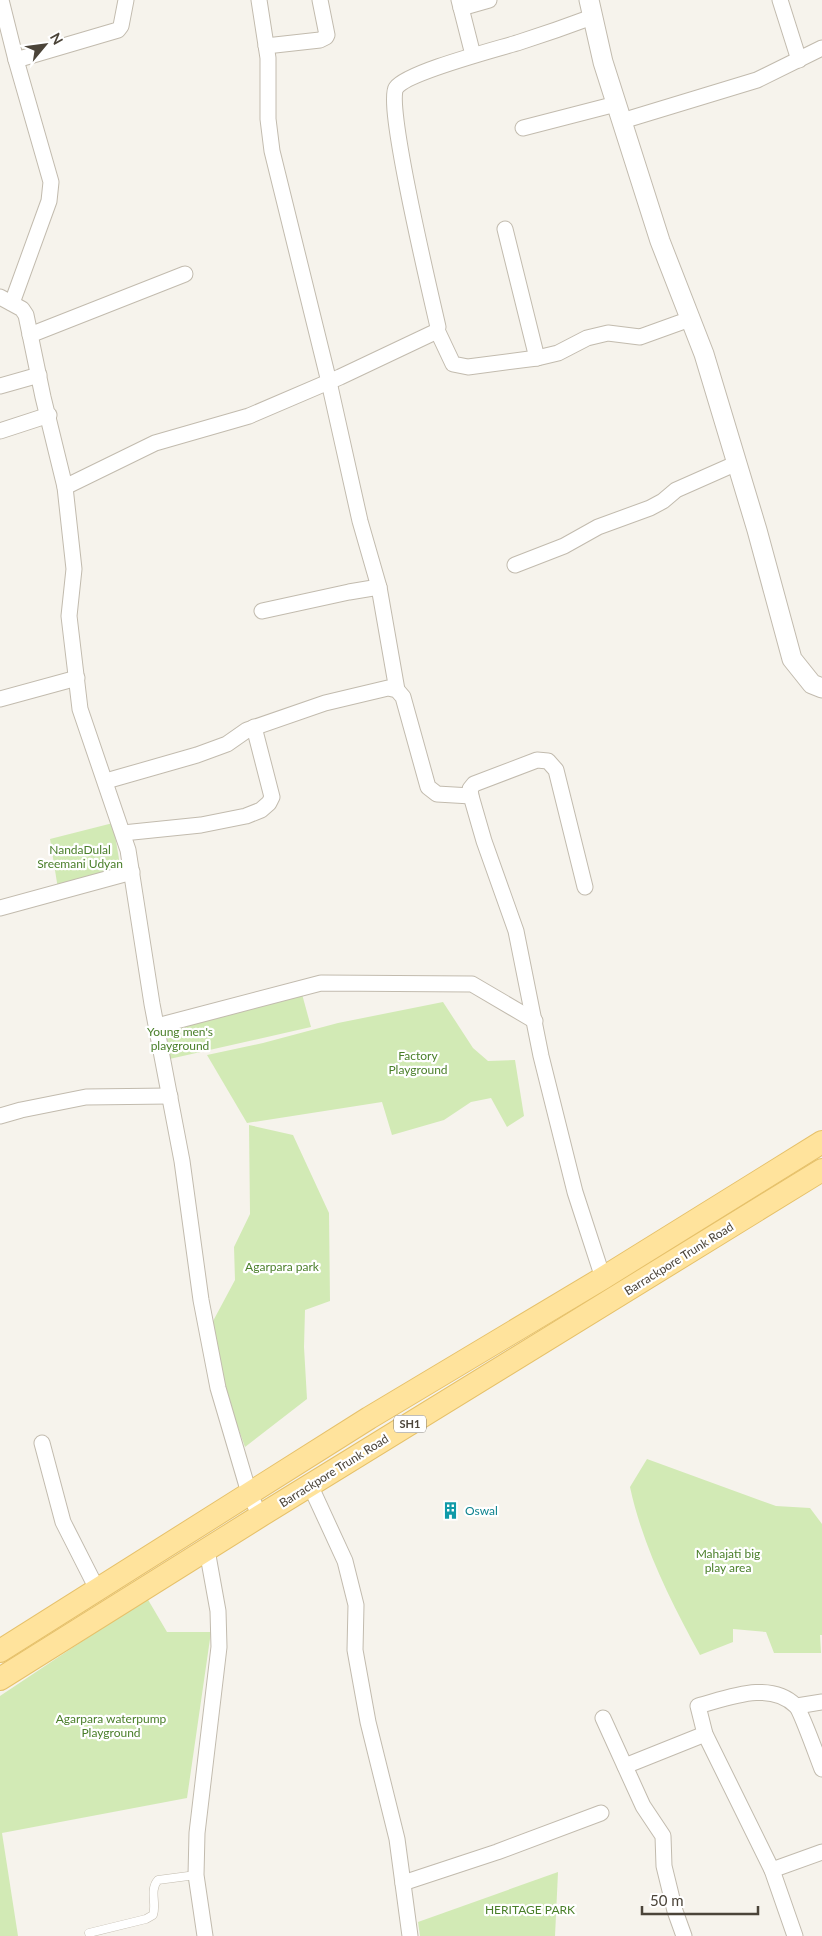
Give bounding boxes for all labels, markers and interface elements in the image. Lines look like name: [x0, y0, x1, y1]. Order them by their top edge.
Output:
north arrow: [20, 20, 70, 70]
text: N: [47, 30, 67, 47]
park label: NandaDulal Sreemani Udyan: [37, 842, 123, 871]
park label: Young men's playground: [147, 1024, 213, 1053]
park label: Factory Playground: [388, 1048, 448, 1077]
street label: Barrackpore Trunk Road: [621, 1219, 736, 1298]
park label: Agarpara park: [245, 1259, 320, 1274]
road number: SH1: [394, 1416, 426, 1432]
street label: Barrackpore Trunk Road: [276, 1431, 391, 1510]
building icon: Oswal: [441, 1501, 461, 1521]
place label: Oswal: [465, 1503, 498, 1518]
park label: Mahajati big play area: [696, 1546, 760, 1575]
park label: Agarpara waterpump Playground: [56, 1711, 167, 1740]
scale bar: [642, 1884, 758, 1916]
text: 50 m: [650, 1891, 684, 1909]
park label: HERITAGE PARK: [485, 1902, 575, 1917]

